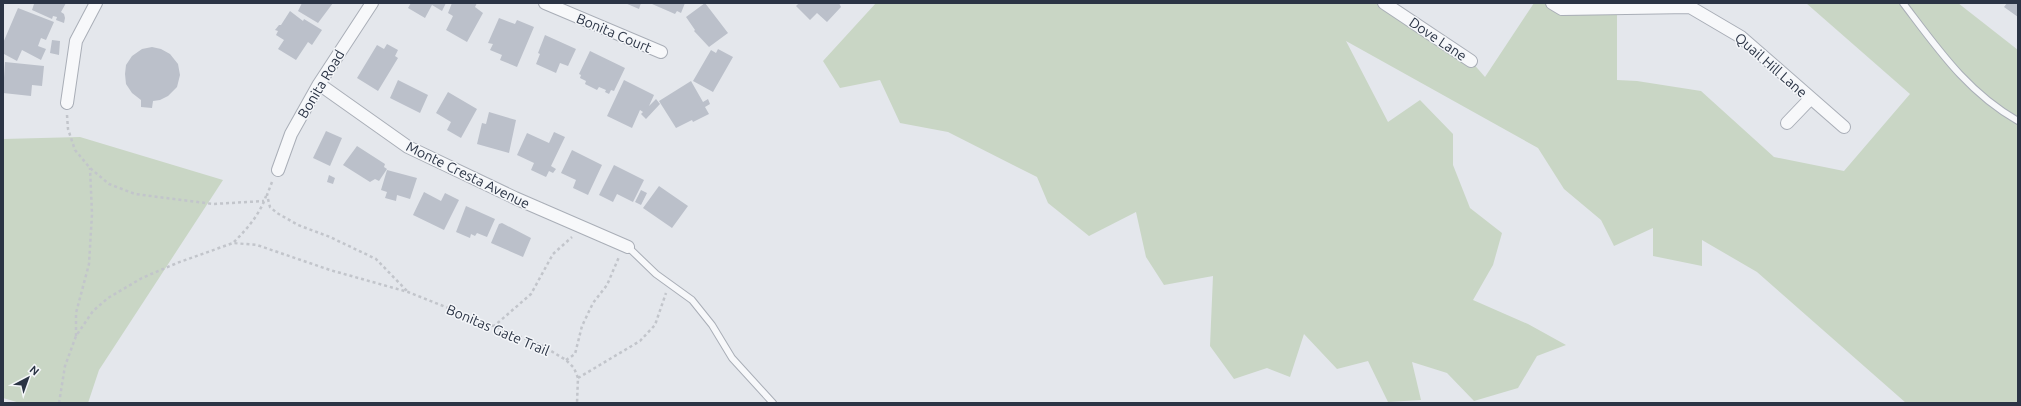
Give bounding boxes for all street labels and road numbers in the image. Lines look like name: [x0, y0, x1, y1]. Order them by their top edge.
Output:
street label: Bonita Court: [574, 10, 654, 56]
street label: Dove Lane: [1406, 14, 1470, 64]
street label: Quail Hill Lane: [1732, 29, 1810, 101]
street label: Bonita Road: [294, 47, 348, 121]
street label: Monte Cresta Avenue: [404, 138, 532, 212]
street label: Bonitas Gate Trail: [444, 301, 552, 359]

